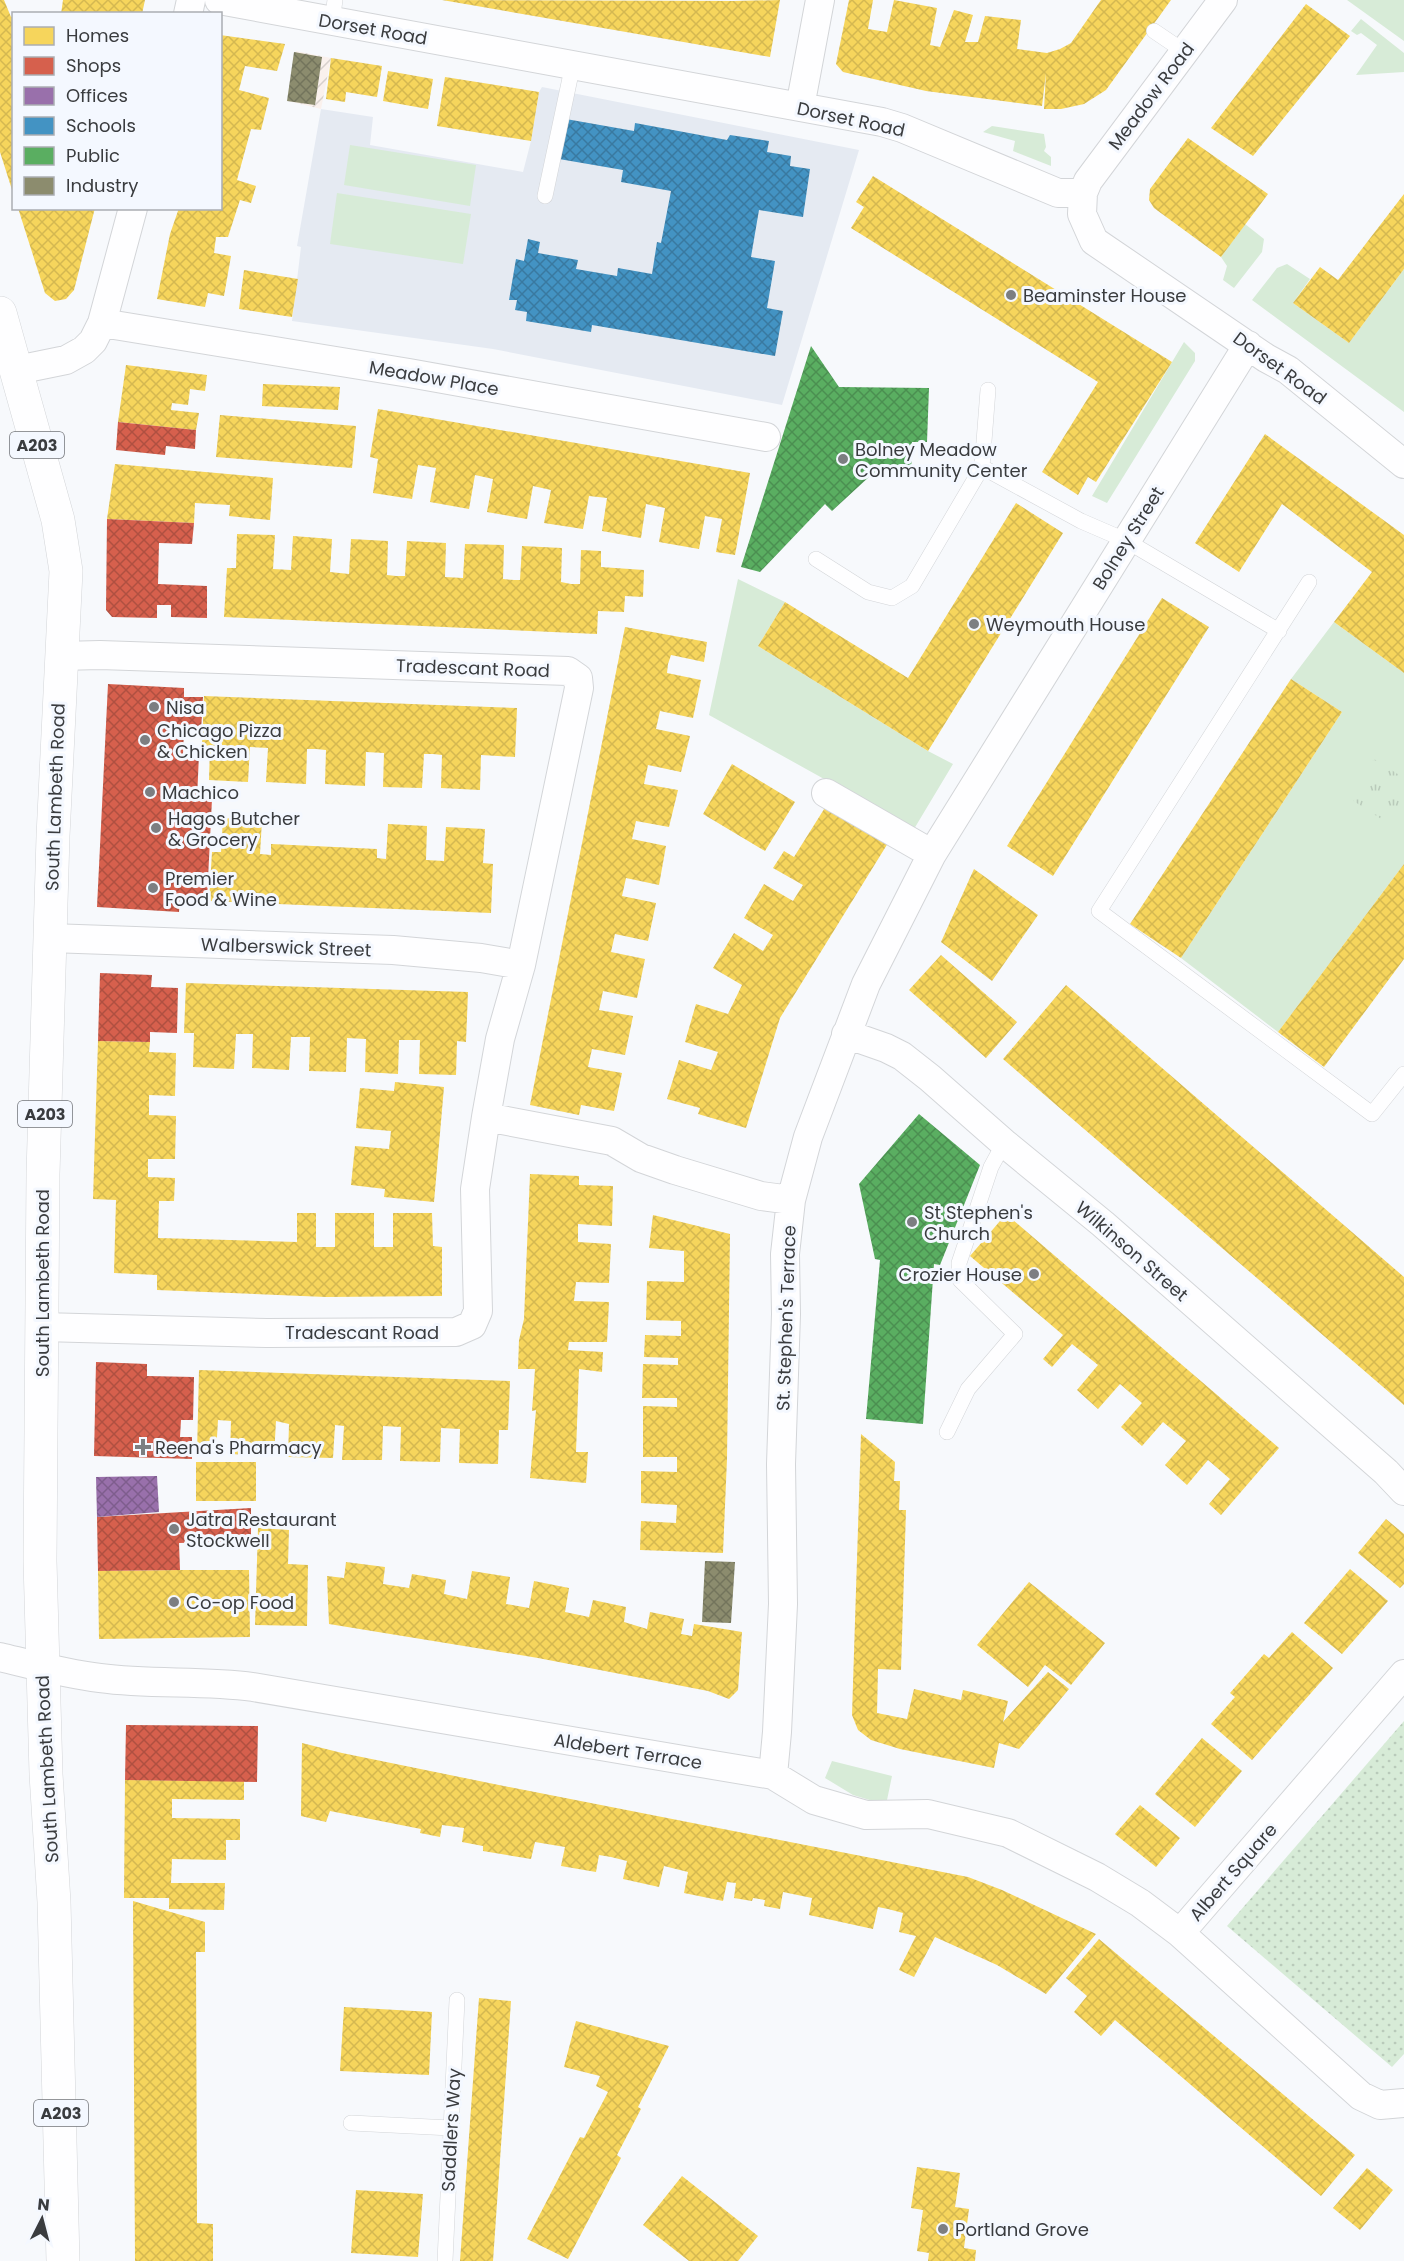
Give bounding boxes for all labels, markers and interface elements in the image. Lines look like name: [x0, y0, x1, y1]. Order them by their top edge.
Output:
street label: Dorset Road: [317, 7, 429, 51]
legend: [12, 12, 222, 210]
text: Homes: [66, 23, 129, 48]
street label: Meadow Road: [1102, 37, 1200, 155]
text: Shops: [66, 53, 121, 78]
text: Offices: [66, 83, 128, 108]
street label: Dorset Road: [795, 95, 907, 143]
text: Schools: [66, 113, 136, 138]
text: Public: [66, 143, 120, 168]
text: Industry: [66, 173, 138, 198]
place label: Beaminster House: [1023, 283, 1187, 308]
marker: Beaminster House: [1004, 288, 1018, 302]
street label: Dorset Road: [1228, 326, 1332, 410]
street label: Meadow Place: [367, 354, 501, 402]
road number: A203: [10, 432, 64, 458]
place label: Bolney Meadow Community Center: [855, 437, 1028, 483]
marker: Bolney Meadow Community Center: [836, 452, 850, 466]
street label: Bolney Street: [1086, 482, 1170, 594]
place label: Weymouth House: [986, 612, 1145, 637]
marker: Weymouth House: [967, 617, 981, 631]
street label: Tradescant Road: [396, 653, 550, 683]
place label: Nisa: [166, 695, 205, 720]
marker: Nisa: [147, 700, 161, 714]
street label: South Lambeth Road: [39, 703, 71, 891]
place label: Chicago Pizza & Chicken: [157, 718, 282, 764]
marker: Chicago Pizza & Chicken: [138, 733, 152, 747]
place label: Machico: [162, 780, 239, 805]
marker: Machico: [143, 785, 157, 799]
place label: Hagos Butcher & Grocery: [168, 806, 300, 852]
marker: Hagos Butcher & Grocery: [149, 821, 163, 835]
place label: Premier Food & Wine: [165, 866, 277, 912]
marker: Premier Food & Wine: [146, 881, 160, 895]
street label: Walberswick Street: [200, 932, 372, 962]
road number: A203: [18, 1101, 72, 1127]
street label: South Lambeth Road: [30, 1189, 55, 1377]
street label: Wilkinson Street: [1070, 1195, 1194, 1307]
place label: St Stephen's Church: [924, 1200, 1033, 1246]
marker: St Stephen's Church: [905, 1215, 919, 1229]
street label: St. Stephen's Terrace: [770, 1225, 802, 1411]
place label: Crozier House: [899, 1262, 1022, 1287]
marker: Crozier House: [1027, 1267, 1041, 1281]
street label: Tradescant Road: [285, 1320, 439, 1345]
place label: Reena's Pharmacy: [155, 1435, 322, 1460]
marker: Reena's Pharmacy: [136, 1440, 150, 1454]
place label: Jatra Restaurant Stockwell: [186, 1507, 337, 1553]
marker: Jatra Restaurant Stockwell: [167, 1522, 181, 1536]
place label: Co-op Food: [186, 1590, 294, 1615]
marker: Co-op Food: [167, 1595, 181, 1609]
street label: South Lambeth Road: [30, 1674, 64, 1864]
street label: Aldebert Terrace: [552, 1727, 704, 1775]
street label: Albert Square: [1183, 1818, 1283, 1926]
street label: Saddlers Way: [435, 2068, 467, 2192]
road number: A203: [34, 2100, 88, 2126]
north arrow: [12, 2189, 72, 2249]
text: N: [36, 2193, 51, 2217]
place label: Portland Grove: [955, 2217, 1089, 2242]
marker: Portland Grove: [936, 2222, 950, 2236]

